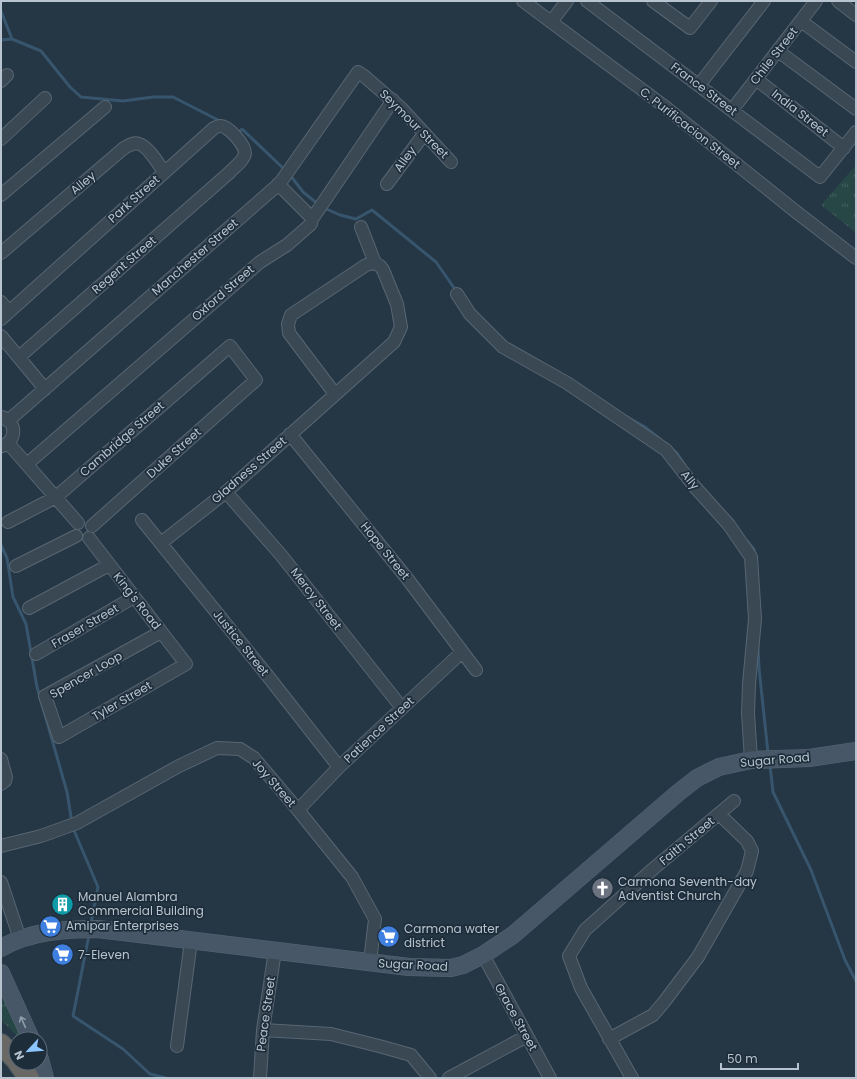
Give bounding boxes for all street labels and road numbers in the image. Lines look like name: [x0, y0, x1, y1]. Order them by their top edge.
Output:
street label: Chile Street: [746, 23, 801, 88]
street label: France Street: [667, 58, 741, 119]
street label: C. Purificacion Street: [637, 83, 744, 172]
street label: Seymour Street: [376, 85, 453, 162]
street label: India Street: [768, 85, 832, 140]
street label: Alley: [389, 142, 420, 175]
street label: Alley: [66, 167, 99, 198]
street label: Park Street: [104, 171, 163, 226]
street label: Manchester Street: [148, 214, 242, 299]
street label: Regent Street: [88, 232, 160, 298]
street label: Oxford Street: [188, 261, 258, 325]
street label: Cambridge Street: [76, 397, 168, 480]
street label: Duke Street: [143, 424, 205, 482]
street label: Gladness Street: [207, 432, 290, 507]
street label: Ally: [677, 466, 704, 493]
street label: Hope Street: [357, 518, 414, 583]
street label: Mercy Street: [287, 564, 346, 633]
street label: King's Road: [110, 568, 165, 633]
street label: Fraser Street: [48, 599, 122, 652]
street label: Justice Street: [209, 606, 273, 679]
street label: Spencer Loop: [46, 647, 125, 702]
street label: Tyler Street: [89, 677, 155, 725]
street label: Patience Street: [340, 693, 418, 767]
street label: Sugar Road: [739, 748, 810, 771]
street label: Joy Street: [249, 755, 300, 811]
street label: Faith Street: [655, 812, 718, 869]
street label: Sugar Road: [378, 954, 448, 975]
street label: Peace Street: [252, 975, 279, 1053]
street label: Grace Street: [491, 980, 542, 1054]

